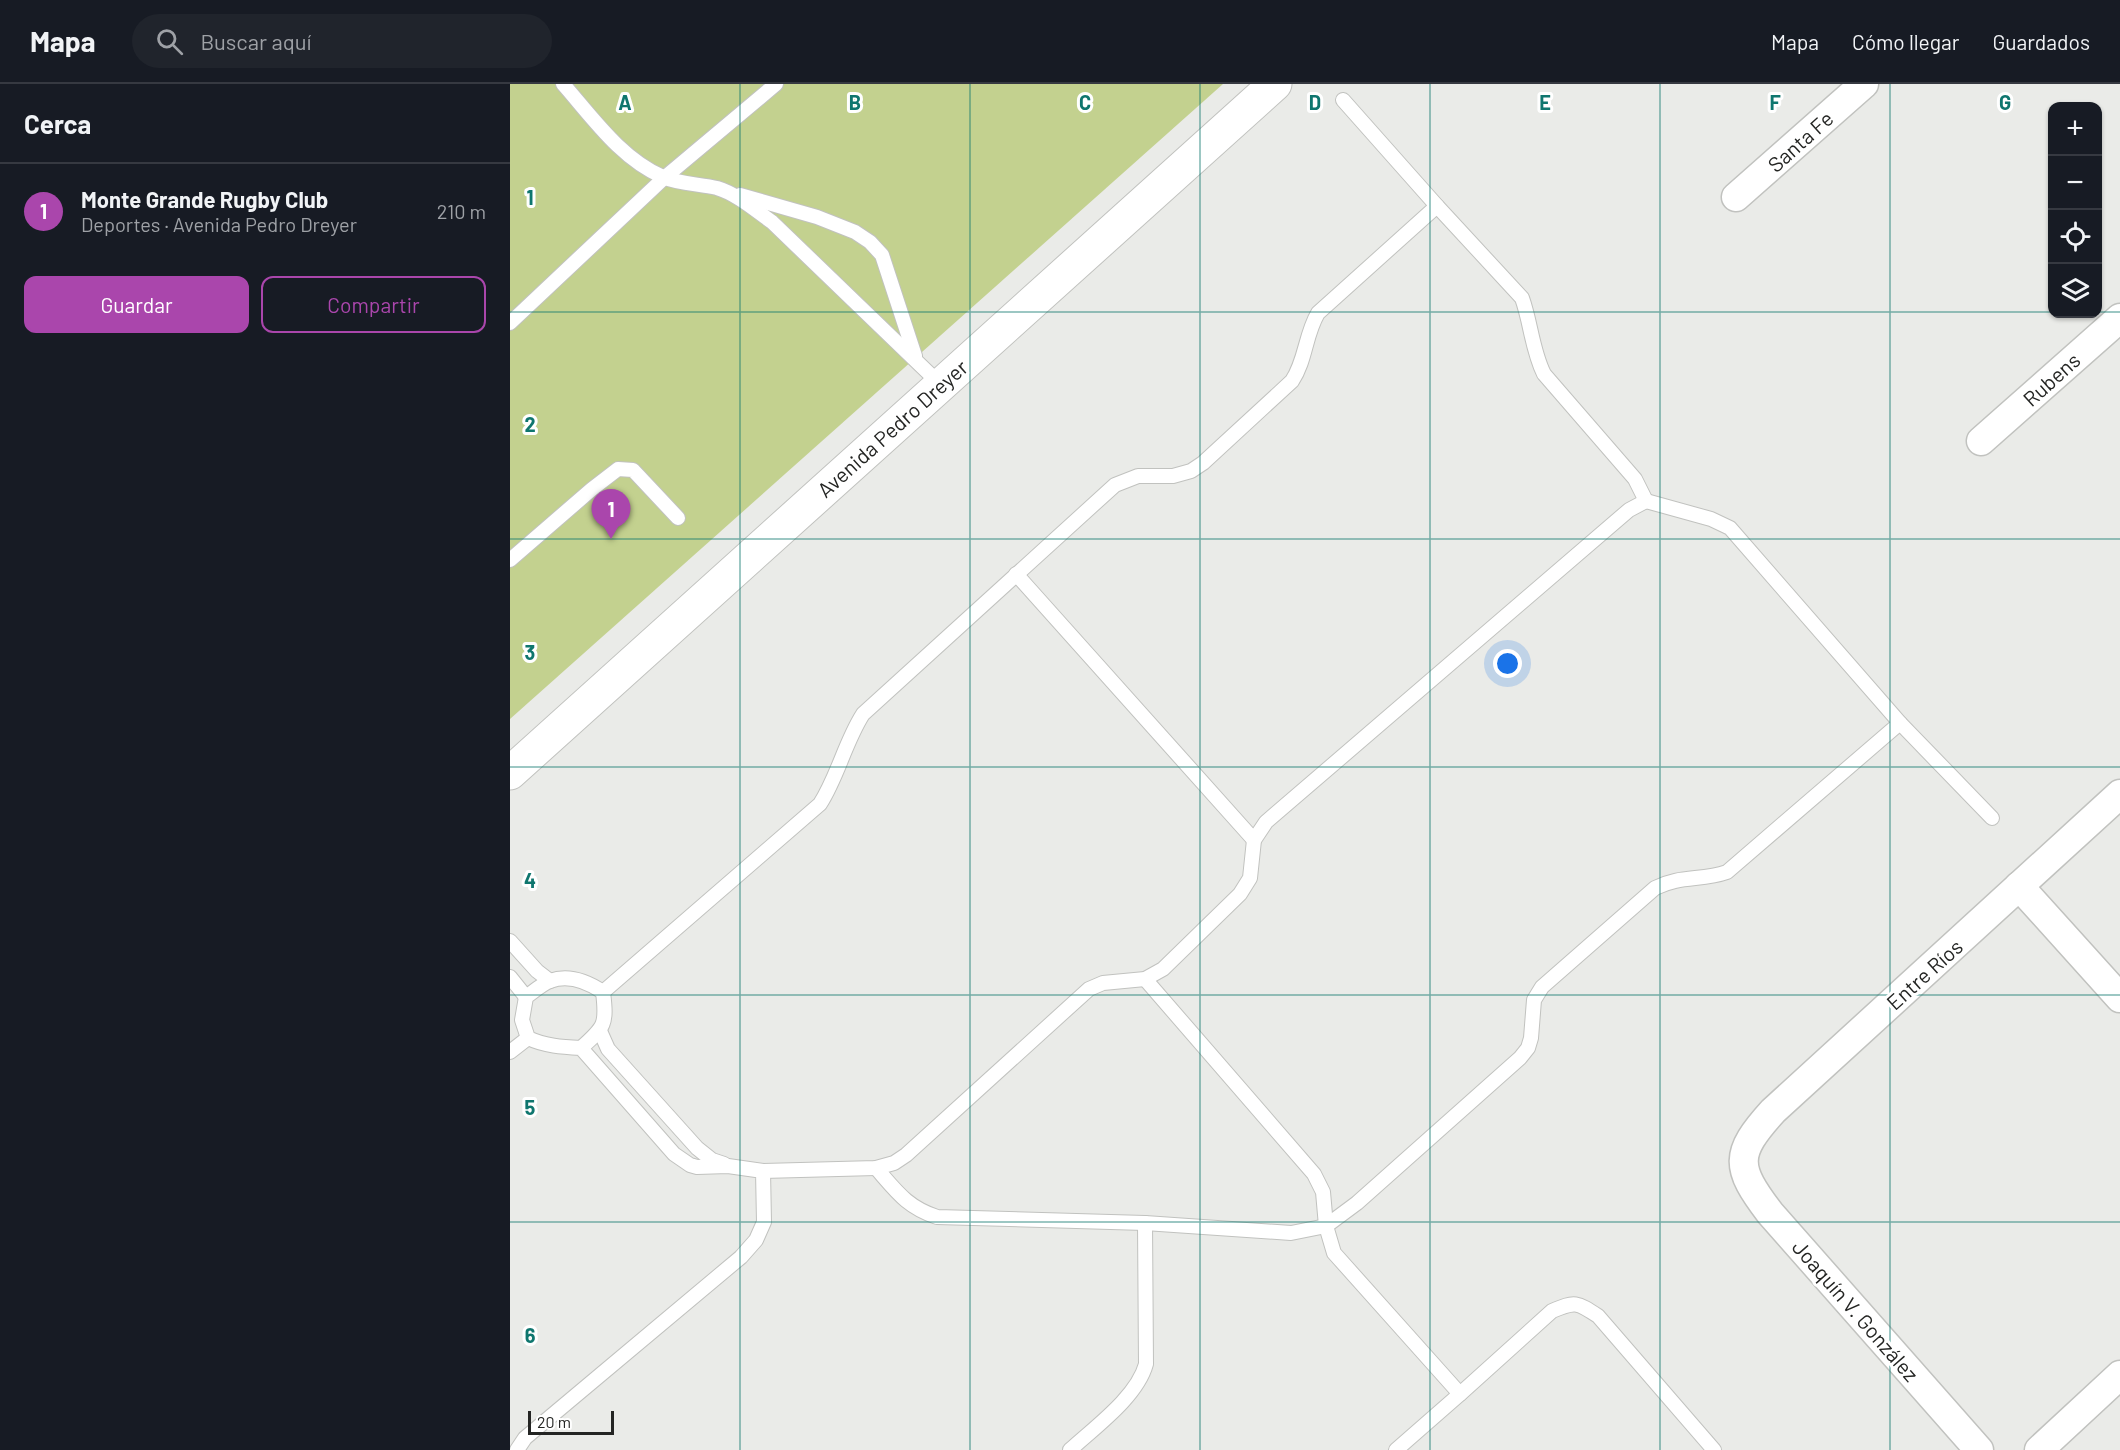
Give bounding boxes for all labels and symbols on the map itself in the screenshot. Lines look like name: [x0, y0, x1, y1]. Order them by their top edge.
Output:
text: A: [618, 90, 632, 114]
text: B: [849, 90, 861, 114]
text: C: [1079, 90, 1091, 114]
text: D: [1309, 90, 1321, 114]
text: E: [1539, 90, 1551, 114]
text: F: [1769, 90, 1781, 114]
text: G: [1999, 90, 2011, 114]
street label: Santa Fe: [1762, 105, 1838, 177]
text: 1: [526, 185, 534, 209]
street label: Rubens: [2017, 347, 2085, 411]
street label: Avenida Pedro Dreyer: [812, 354, 973, 502]
text: 2: [524, 412, 536, 436]
pin: 1: [592, 490, 630, 539]
text: 3: [525, 640, 535, 664]
your location: [1493, 649, 1522, 678]
text: 4: [524, 868, 536, 892]
street label: Entre Ríos: [1881, 933, 1967, 1015]
text: 5: [525, 1095, 536, 1119]
street label: Joaquín V. González: [1788, 1234, 1924, 1386]
text: 6: [525, 1323, 536, 1347]
scale bar: [528, 1408, 614, 1436]

